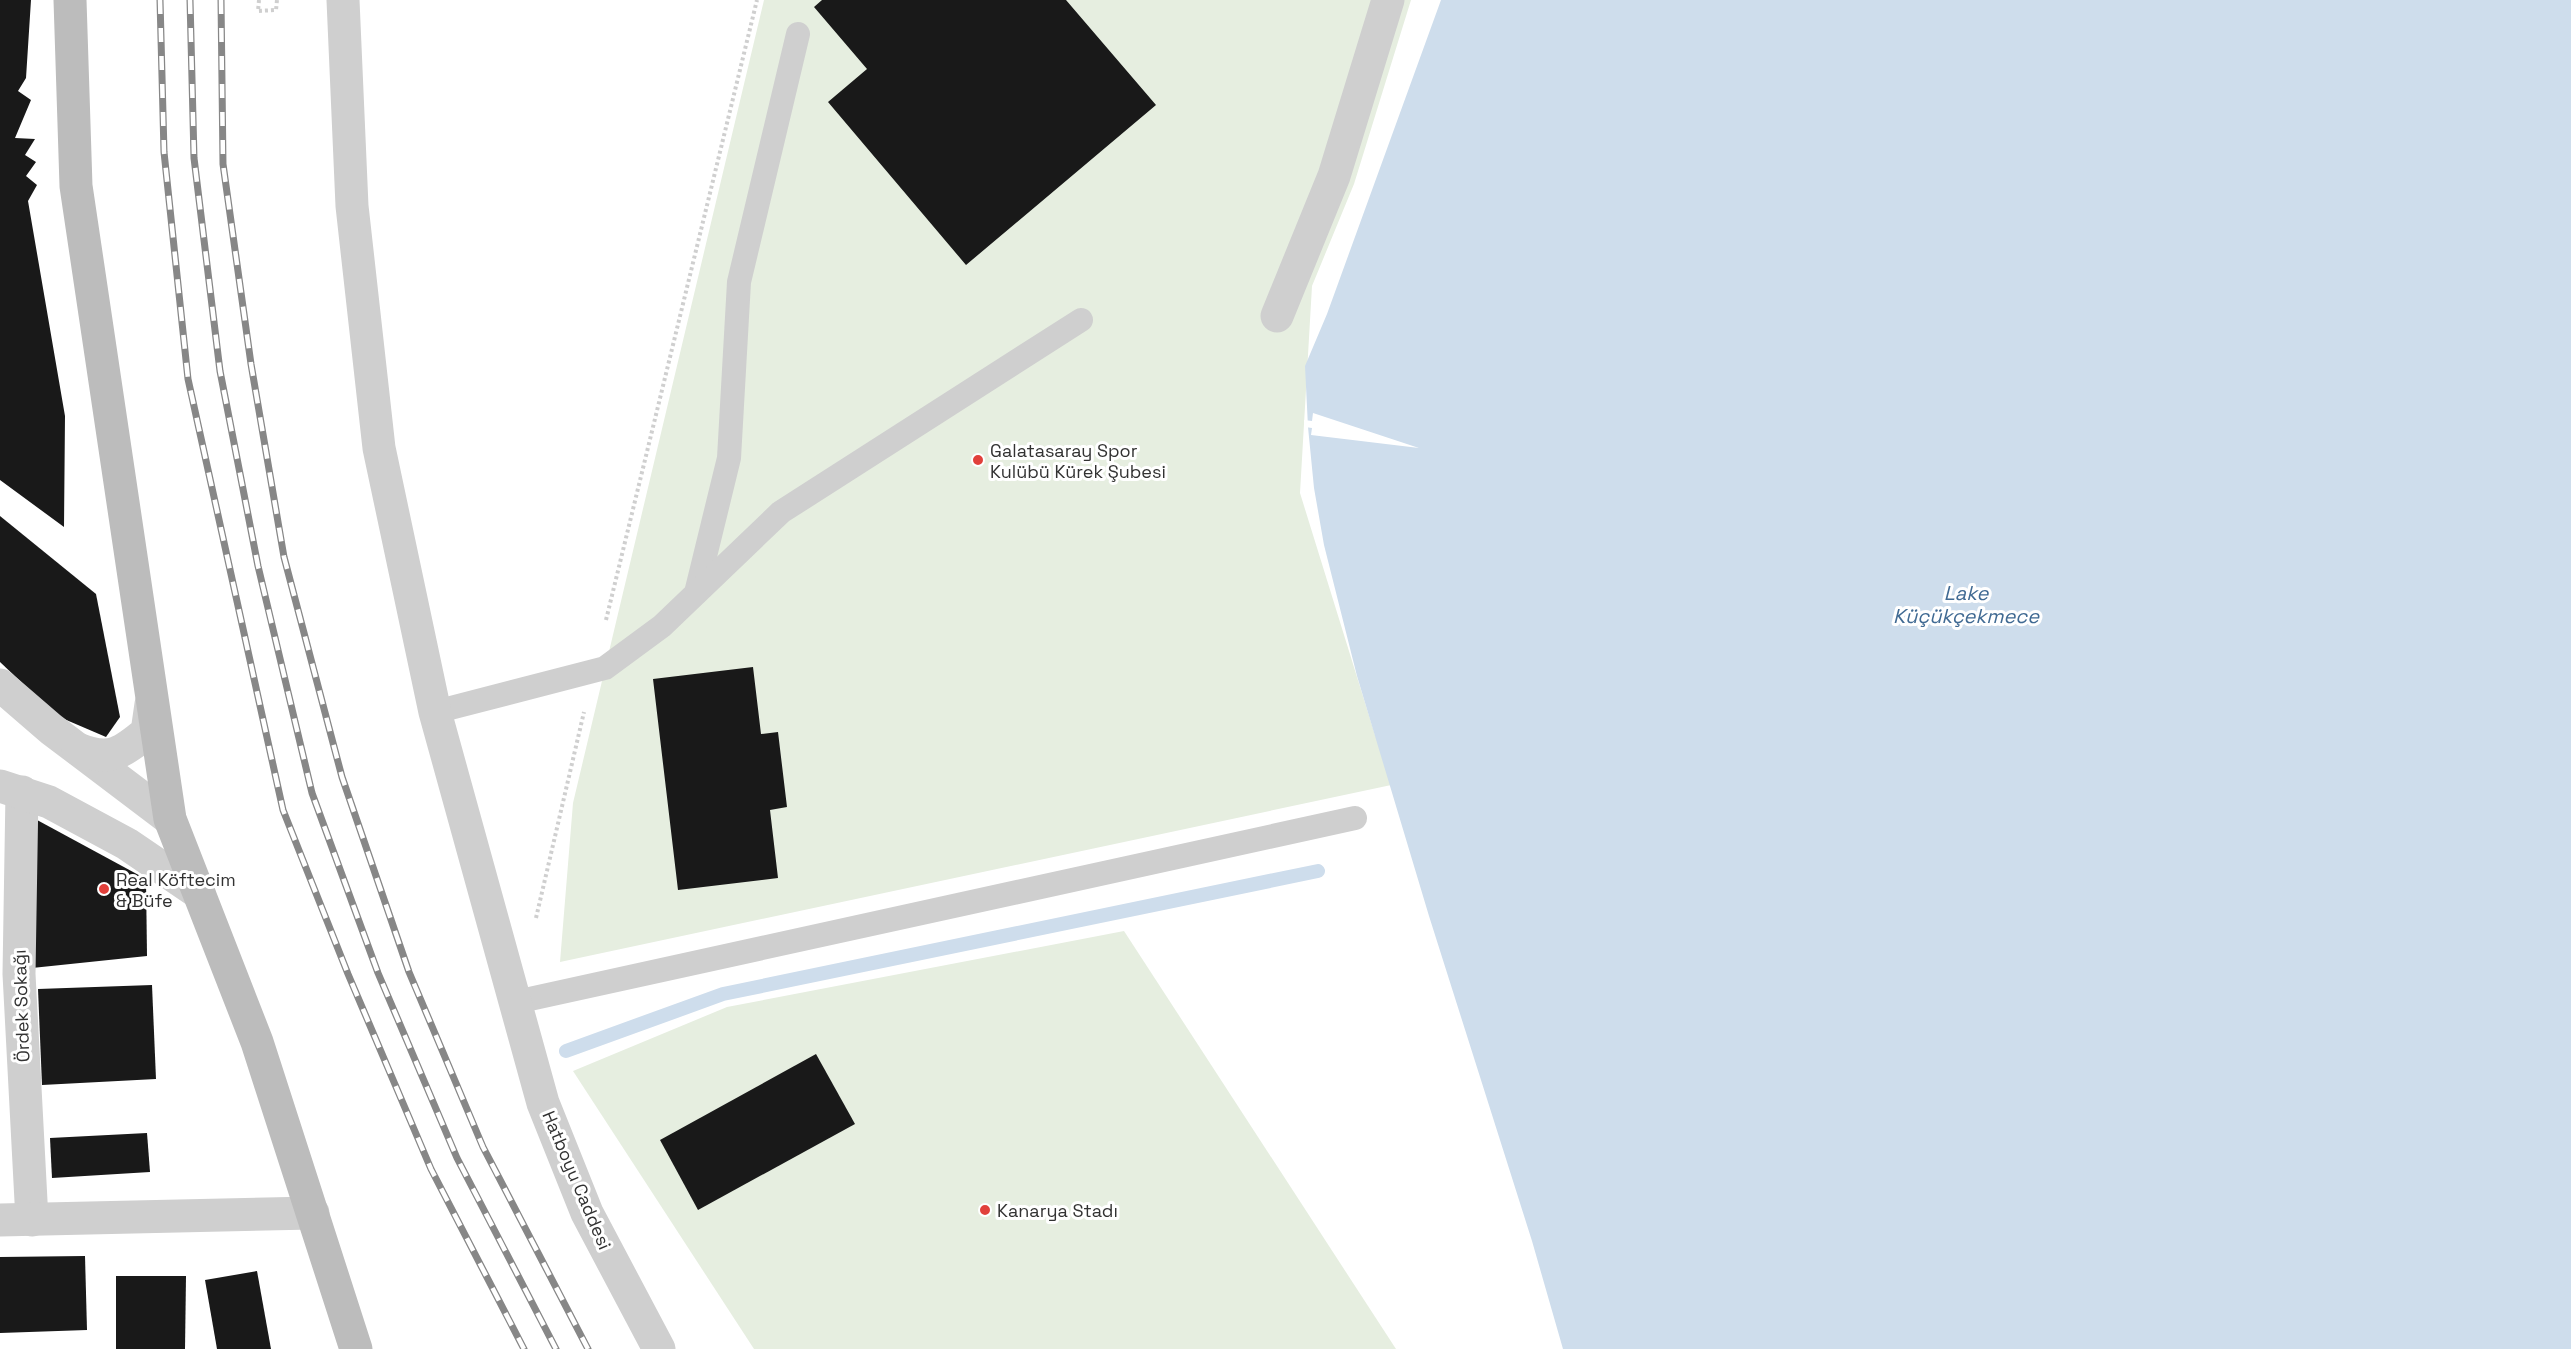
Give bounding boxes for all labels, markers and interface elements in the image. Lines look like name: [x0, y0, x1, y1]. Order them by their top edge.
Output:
place label: Galatasaray Spor Kulübü Kürek Şubesi: [990, 439, 1166, 483]
marker: Galatasaray Spor Kulübü Kürek Şubesi: [971, 453, 985, 467]
water label: Lake Küçükçekmece: [1893, 580, 2040, 629]
place label: Real Köftecim & Büfe: [116, 868, 236, 912]
marker: Real Köftecim & Büfe: [97, 882, 111, 896]
street label: Ördek Sokağı: [8, 949, 34, 1063]
street label: Hatboyu Caddesi: [537, 1107, 617, 1253]
place label: Kanarya Stadı: [997, 1199, 1118, 1222]
marker: Kanarya Stadı: [978, 1203, 992, 1217]

